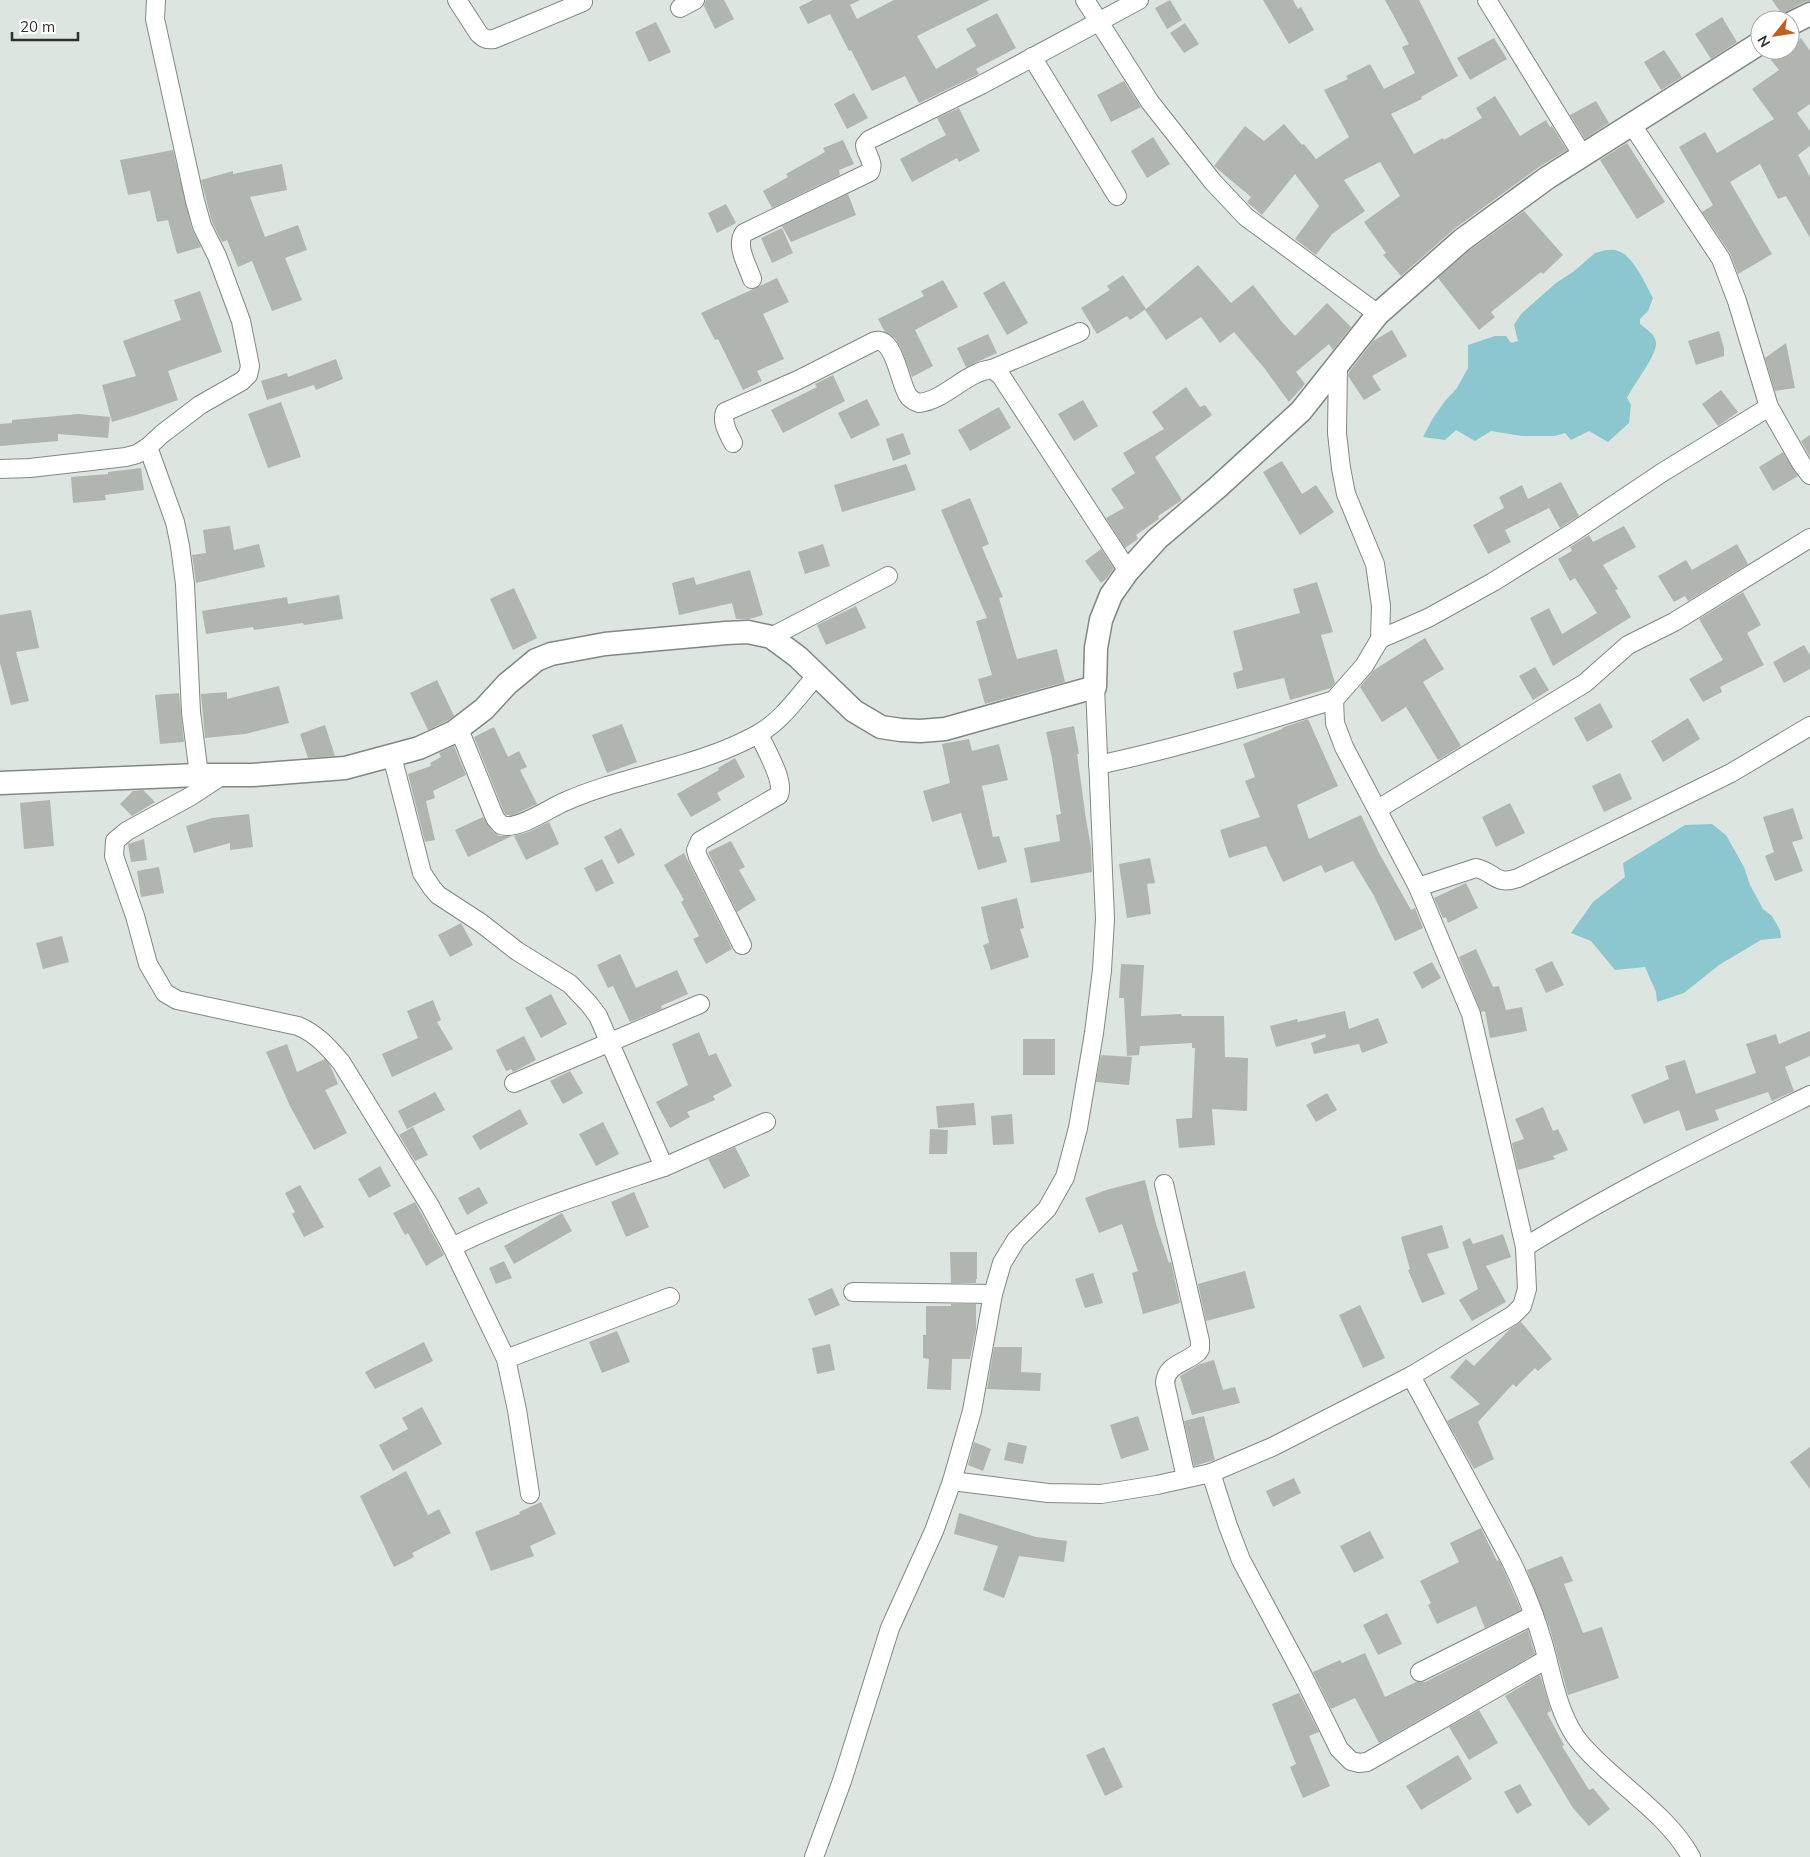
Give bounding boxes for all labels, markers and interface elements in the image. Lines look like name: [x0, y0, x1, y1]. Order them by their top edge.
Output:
scale bar: [12, 10, 79, 42]
north arrow: [1750, 10, 1800, 60]
text: 20 m: [20, 17, 55, 36]
text: N: [1753, 32, 1774, 51]

